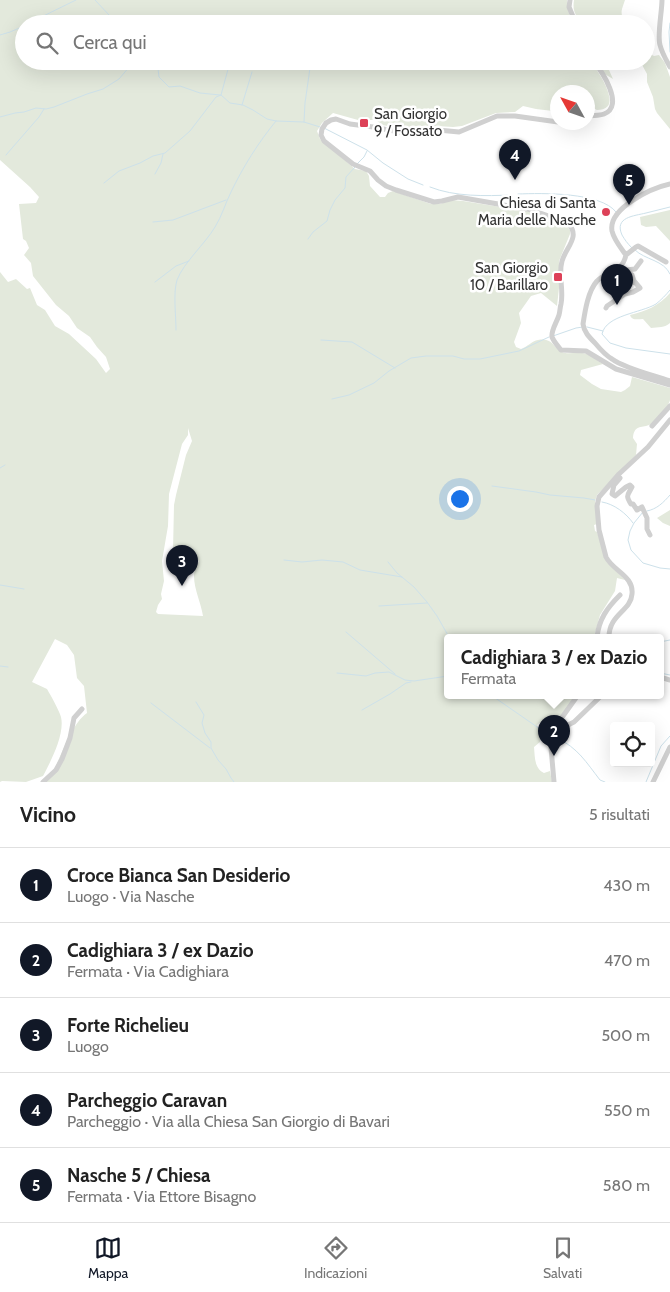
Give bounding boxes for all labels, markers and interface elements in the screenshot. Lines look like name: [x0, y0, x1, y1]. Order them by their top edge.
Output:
search box: [15, 15, 655, 70]
icon: search: [33, 29, 61, 57]
text: Cerca qui: [73, 31, 147, 54]
north arrow: [550, 85, 595, 130]
place label: San Giorgio 9 / Fossato: [374, 105, 447, 140]
marker: San Giorgio 9 / Fossato: [358, 117, 370, 129]
pin: 4: [499, 139, 531, 180]
pin: 5: [613, 164, 645, 205]
place label: Chiesa di Santa Maria delle Nasche: [478, 194, 597, 229]
marker: Chiesa di Santa Maria delle Nasche: [600, 206, 612, 218]
place label: San Giorgio 10 / Barillaro: [470, 259, 548, 294]
pin: 1: [601, 264, 633, 305]
marker: San Giorgio 10 / Barillaro: [552, 271, 564, 283]
your location: [447, 486, 473, 512]
pin: 3: [166, 545, 198, 586]
popup: [444, 634, 664, 699]
text: Cadighiara 3 / ex Dazio: [461, 646, 647, 669]
text: Fermata: [461, 669, 516, 688]
pin: 2: [538, 715, 570, 756]
map controls: [610, 722, 655, 767]
button: locate: [610, 722, 655, 767]
text: Vicino: [20, 802, 76, 827]
text: 5 risultati: [589, 805, 650, 824]
text: Croce Bianca San Desiderio: [67, 864, 290, 887]
text: 1: [33, 876, 39, 895]
text: 430 m: [603, 876, 650, 895]
text: Luogo · Via Nasche: [67, 887, 195, 906]
text: Cadighiara 3 / ex Dazio: [67, 939, 254, 962]
text: 2: [32, 951, 40, 970]
text: 470 m: [604, 951, 650, 970]
text: Fermata · Via Cadighiara: [67, 962, 229, 981]
text: Forte Richelieu: [67, 1014, 189, 1037]
text: 3: [32, 1026, 40, 1045]
text: 500 m: [601, 1026, 650, 1045]
text: Luogo: [67, 1037, 109, 1056]
text: Parcheggio Caravan: [67, 1089, 227, 1112]
text: 4: [31, 1101, 41, 1120]
text: 550 m: [604, 1101, 650, 1120]
text: Parcheggio · Via alla Chiesa San Giorgio di Bavari: [67, 1112, 390, 1131]
text: Nasche 5 / Chiesa: [67, 1164, 210, 1187]
text: 5: [32, 1176, 40, 1195]
text: 580 m: [603, 1176, 650, 1195]
text: Fermata · Via Ettore Bisagno: [67, 1187, 256, 1206]
tab: Mappa: [88, 1234, 128, 1282]
tab: Indicazioni: [304, 1234, 367, 1282]
tab: Salvati: [543, 1234, 582, 1282]

